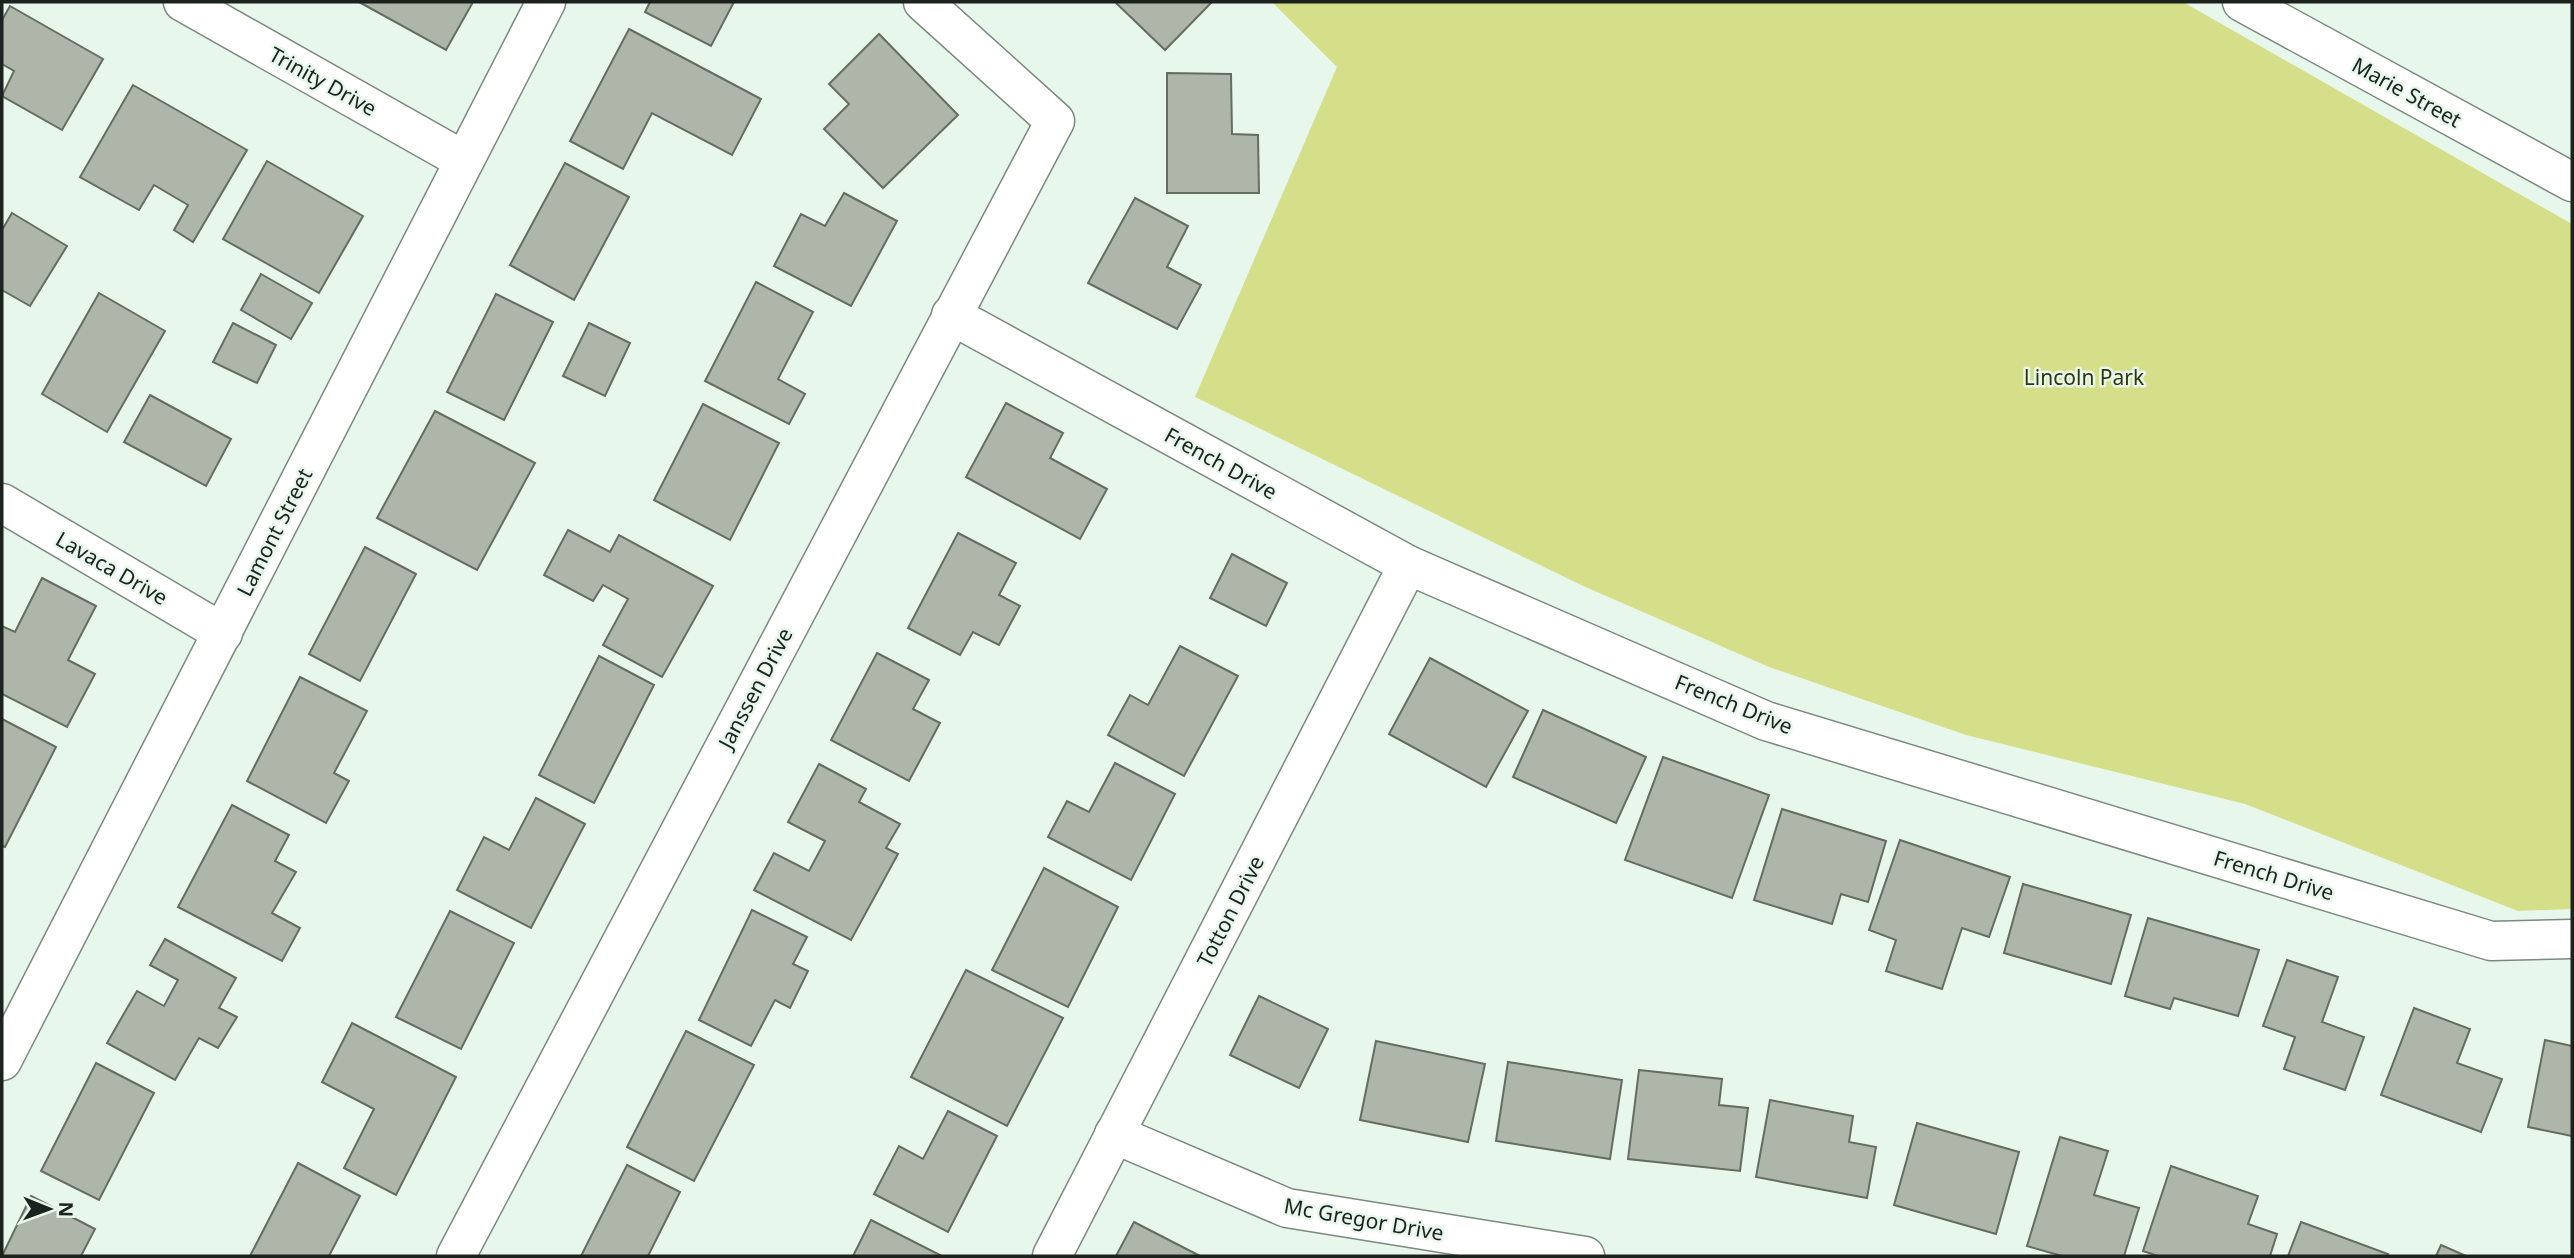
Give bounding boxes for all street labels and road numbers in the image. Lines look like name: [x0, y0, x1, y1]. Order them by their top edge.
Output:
street label: Trinity Drive: [264, 40, 382, 122]
street label: Marie Street: [2347, 50, 2467, 134]
street label: French Drive: [1160, 421, 1282, 505]
street label: Lamont Street: [230, 463, 318, 601]
street label: Lavaca Drive: [51, 525, 173, 611]
street label: Janssen Drive: [711, 623, 799, 755]
street label: French Drive: [1671, 668, 1797, 740]
street label: French Drive: [2210, 843, 2338, 907]
street label: Totton Drive: [1190, 851, 1270, 971]
street label: Mc Gregor Drive: [1282, 1191, 1446, 1247]

